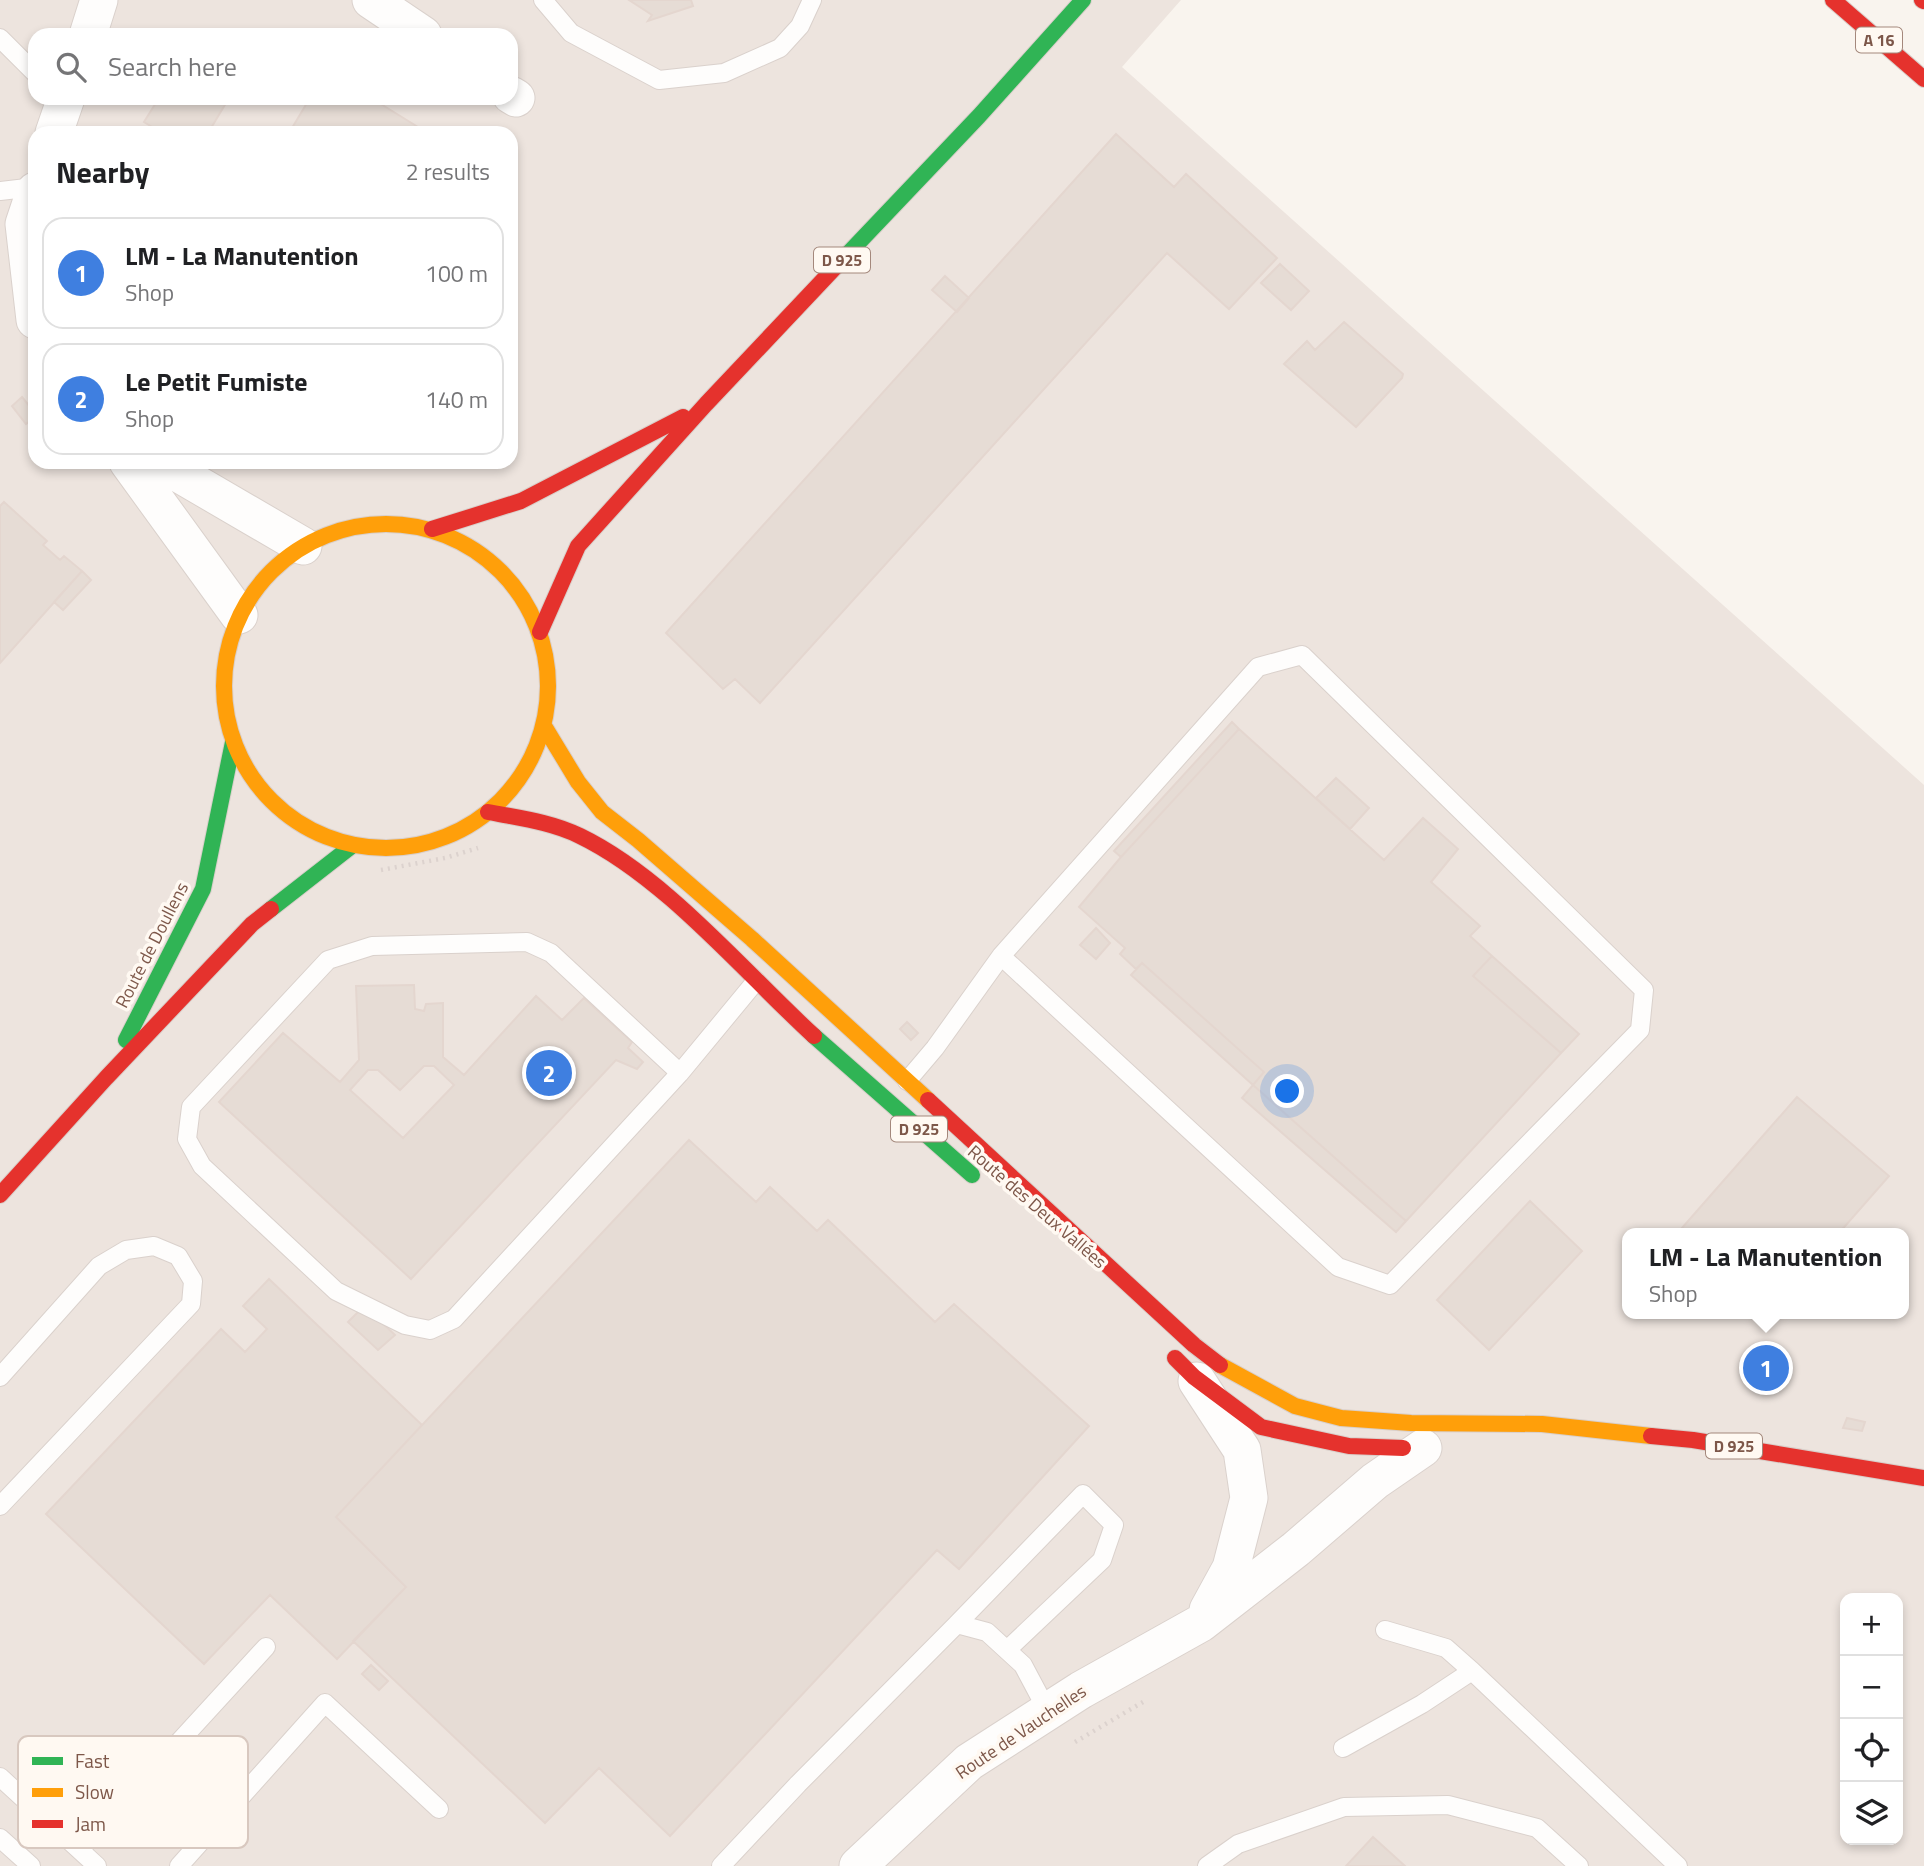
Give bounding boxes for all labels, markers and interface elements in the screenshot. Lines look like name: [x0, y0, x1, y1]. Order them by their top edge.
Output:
search box: [28, 28, 518, 105]
road number: A 16: [1856, 28, 1902, 52]
text: Search here: [108, 47, 237, 86]
icon: search: [52, 48, 90, 86]
text: Nearby: [56, 149, 149, 195]
text: 2 results: [406, 154, 490, 189]
text: LM - La Manutention: [125, 236, 359, 275]
road number: D 925: [814, 248, 870, 272]
text: 1: [75, 256, 87, 291]
text: 100 m: [425, 256, 488, 291]
text: Shop: [125, 275, 174, 310]
text: Le Petit Fumiste: [125, 362, 308, 401]
text: 2: [75, 382, 87, 417]
text: 140 m: [425, 382, 488, 417]
text: Shop: [125, 401, 174, 436]
street label: Route de Doullens: [108, 877, 195, 1012]
pin: 2: [526, 1047, 572, 1099]
your location: [1270, 1074, 1304, 1108]
road number: D 925: [891, 1116, 947, 1142]
street label: Route des Deux Vallées: [962, 1139, 1113, 1275]
popup: [1622, 1228, 1909, 1319]
text: LM - La Manutention: [1649, 1237, 1882, 1276]
text: Shop: [1649, 1276, 1698, 1311]
pin: 1: [1743, 1342, 1789, 1394]
road number: D 925: [1706, 1434, 1762, 1458]
map controls: [1840, 1593, 1903, 1845]
button: +: [1840, 1593, 1903, 1656]
button: −: [1840, 1656, 1903, 1719]
street label: Route de Vauchelles: [950, 1678, 1092, 1786]
button: locate: [1840, 1719, 1903, 1782]
legend: [18, 1736, 248, 1848]
text: Fast: [75, 1746, 110, 1775]
text: Slow: [75, 1777, 114, 1806]
button: layers: [1840, 1782, 1903, 1845]
text: Jam: [75, 1809, 106, 1838]

